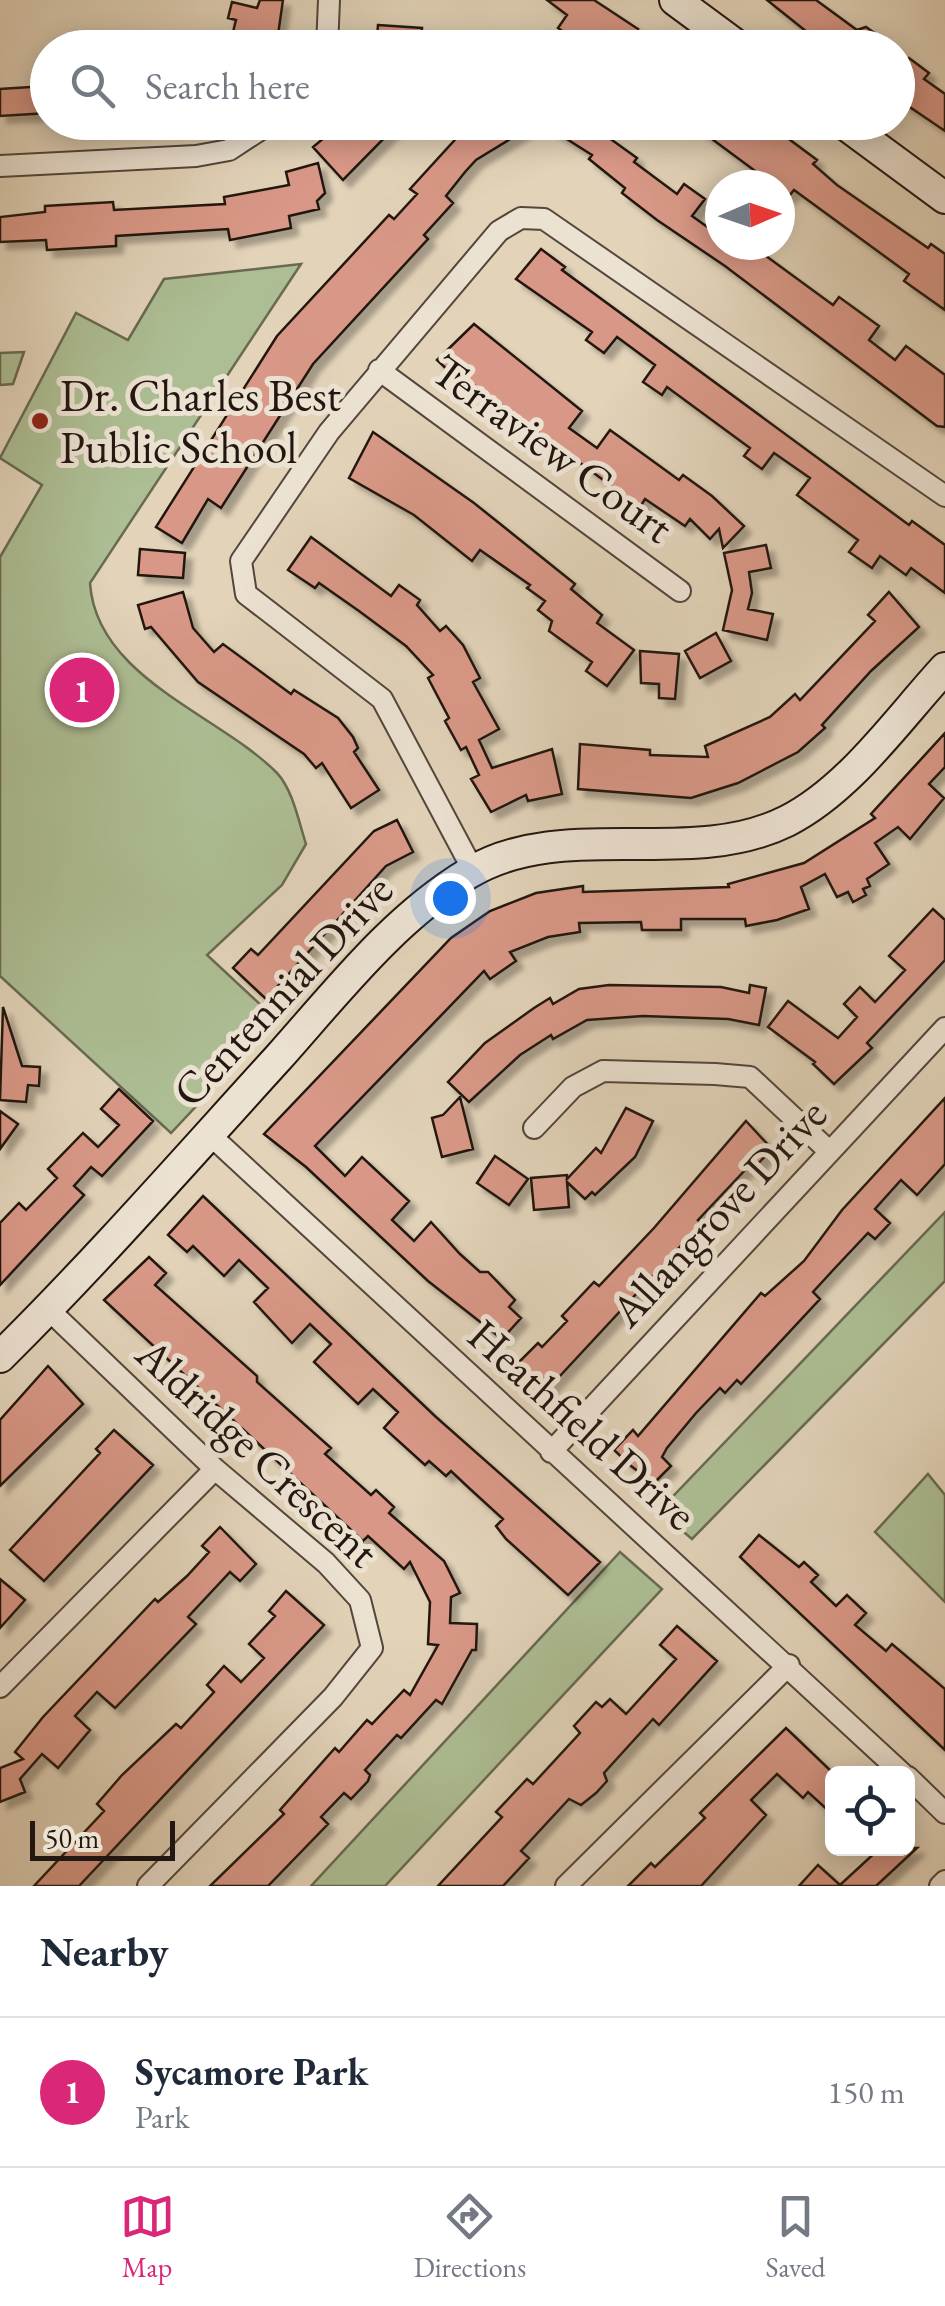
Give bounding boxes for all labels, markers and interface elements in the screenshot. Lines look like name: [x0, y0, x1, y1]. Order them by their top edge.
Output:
search box: [30, 30, 915, 140]
icon: search: [65, 58, 120, 113]
text: Search here: [145, 61, 310, 110]
north arrow: [705, 170, 795, 260]
street label: Terraview Court: [421, 341, 685, 555]
place label: Dr. Charles Best Public School: [60, 366, 341, 476]
marker: Dr. Charles Best Public School: [29, 410, 51, 432]
pin: 1: [49, 652, 114, 728]
street label: Centennial Drive: [159, 861, 405, 1119]
your location: [425, 873, 476, 924]
street label: Allangrove Drive: [597, 1085, 839, 1339]
street label: Heathfield Drive: [456, 1306, 710, 1542]
street label: Aldridge Crescent: [124, 1324, 392, 1579]
map controls: [825, 1766, 915, 1856]
button: locate: [825, 1766, 915, 1856]
scale bar: [30, 1816, 175, 1860]
text: 50 m: [45, 1820, 99, 1856]
text: Nearby: [40, 1924, 169, 1979]
text: Sycamore Park: [135, 2047, 368, 2096]
text: 1: [64, 2071, 81, 2113]
text: 150 m: [828, 2071, 905, 2113]
text: Park: [135, 2096, 190, 2138]
tab: Map: [120, 2189, 175, 2285]
tab: Directions: [414, 2189, 526, 2285]
tab: Saved: [765, 2189, 825, 2285]

